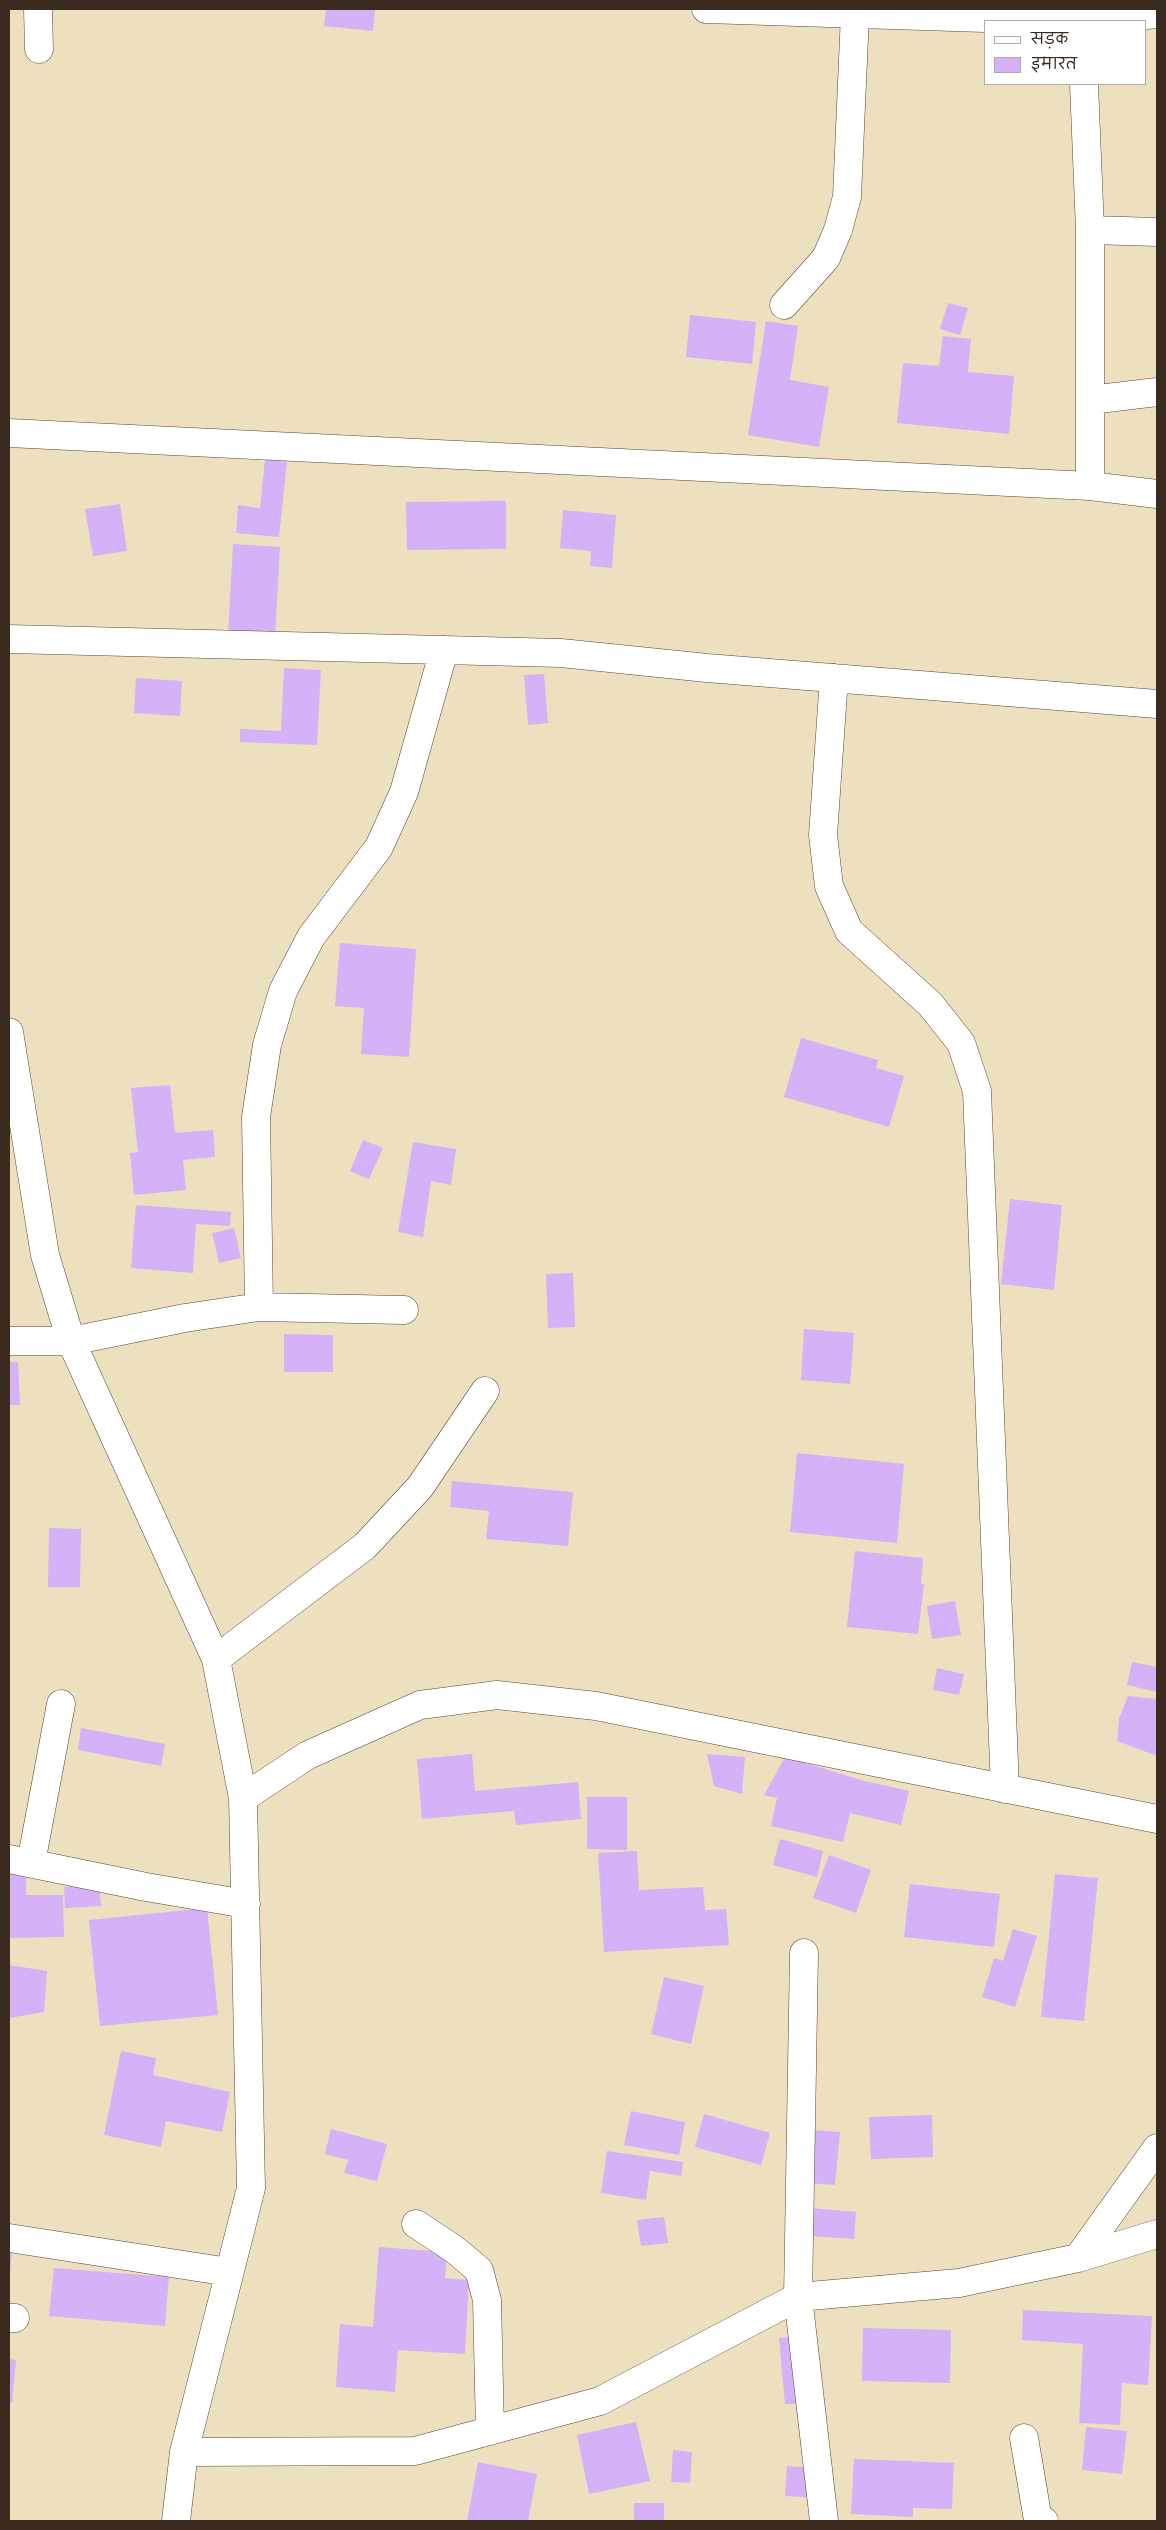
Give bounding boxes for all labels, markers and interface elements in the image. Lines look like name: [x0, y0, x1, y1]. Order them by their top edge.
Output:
legend: [984, 20, 1146, 85]
text: सड़क: [1031, 26, 1068, 49]
text: इमारत: [1031, 51, 1077, 74]

